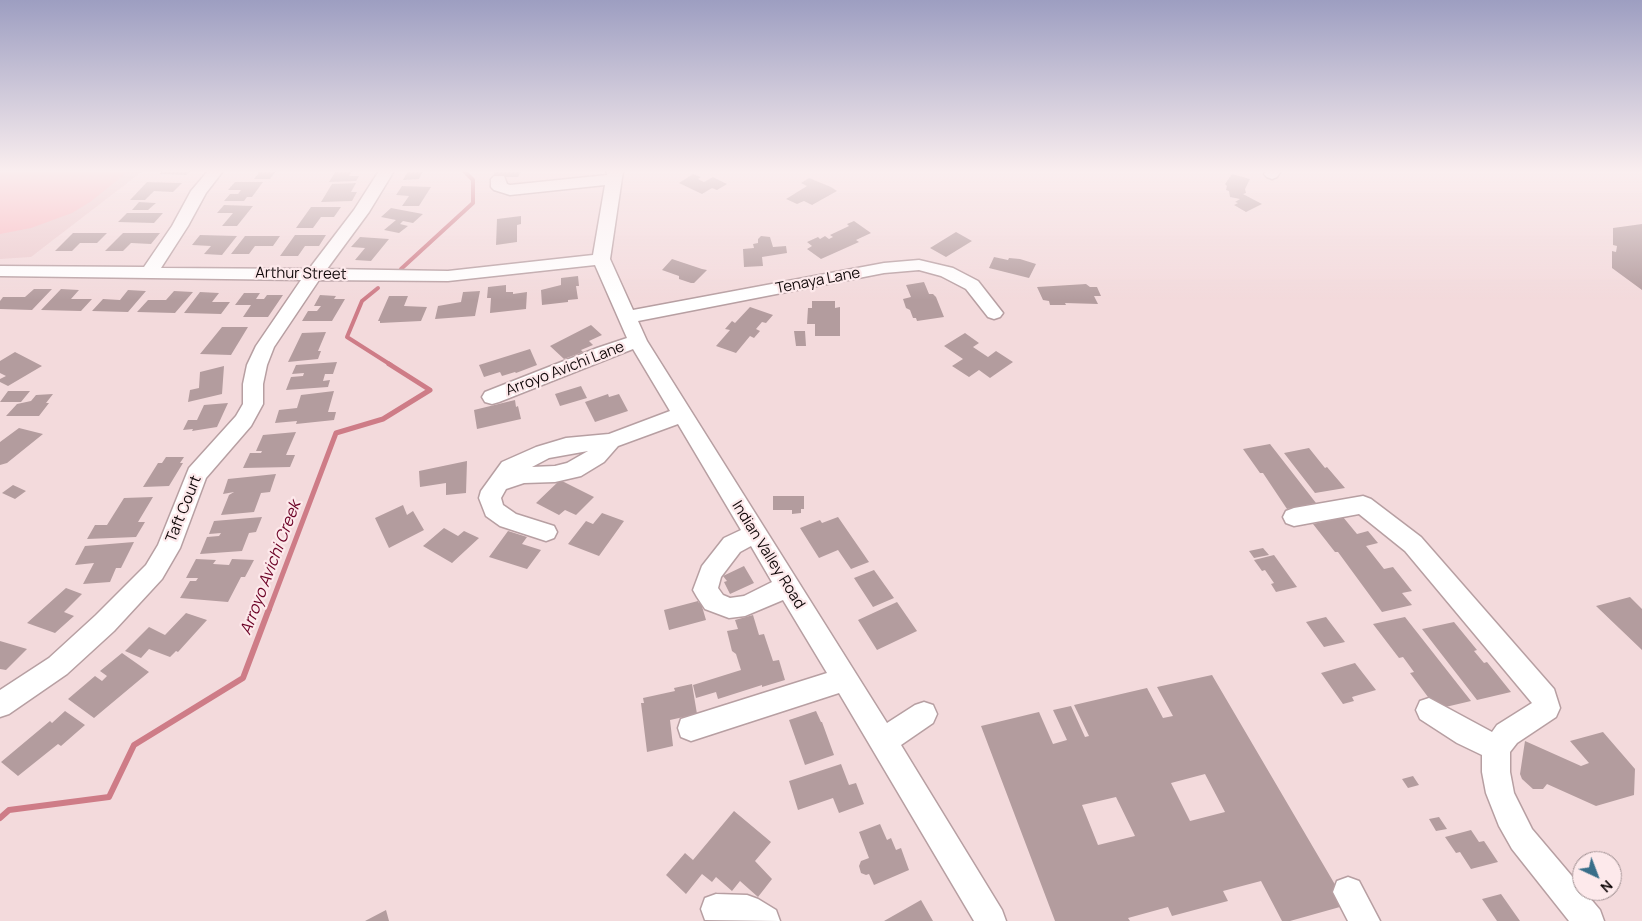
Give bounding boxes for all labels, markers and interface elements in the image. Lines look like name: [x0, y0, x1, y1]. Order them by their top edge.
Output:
street label: Arthur Street: [255, 264, 347, 284]
street label: Tenaya Lane: [774, 264, 862, 298]
street label: Arroyo Avichi Lane: [503, 338, 627, 400]
street label: Taft Court: [162, 473, 206, 545]
water label: Arroyo Avichi Creek: [237, 498, 305, 638]
street label: Indian Valley Road: [728, 498, 808, 612]
north arrow: [1572, 851, 1622, 901]
text: N: [1597, 876, 1617, 897]

